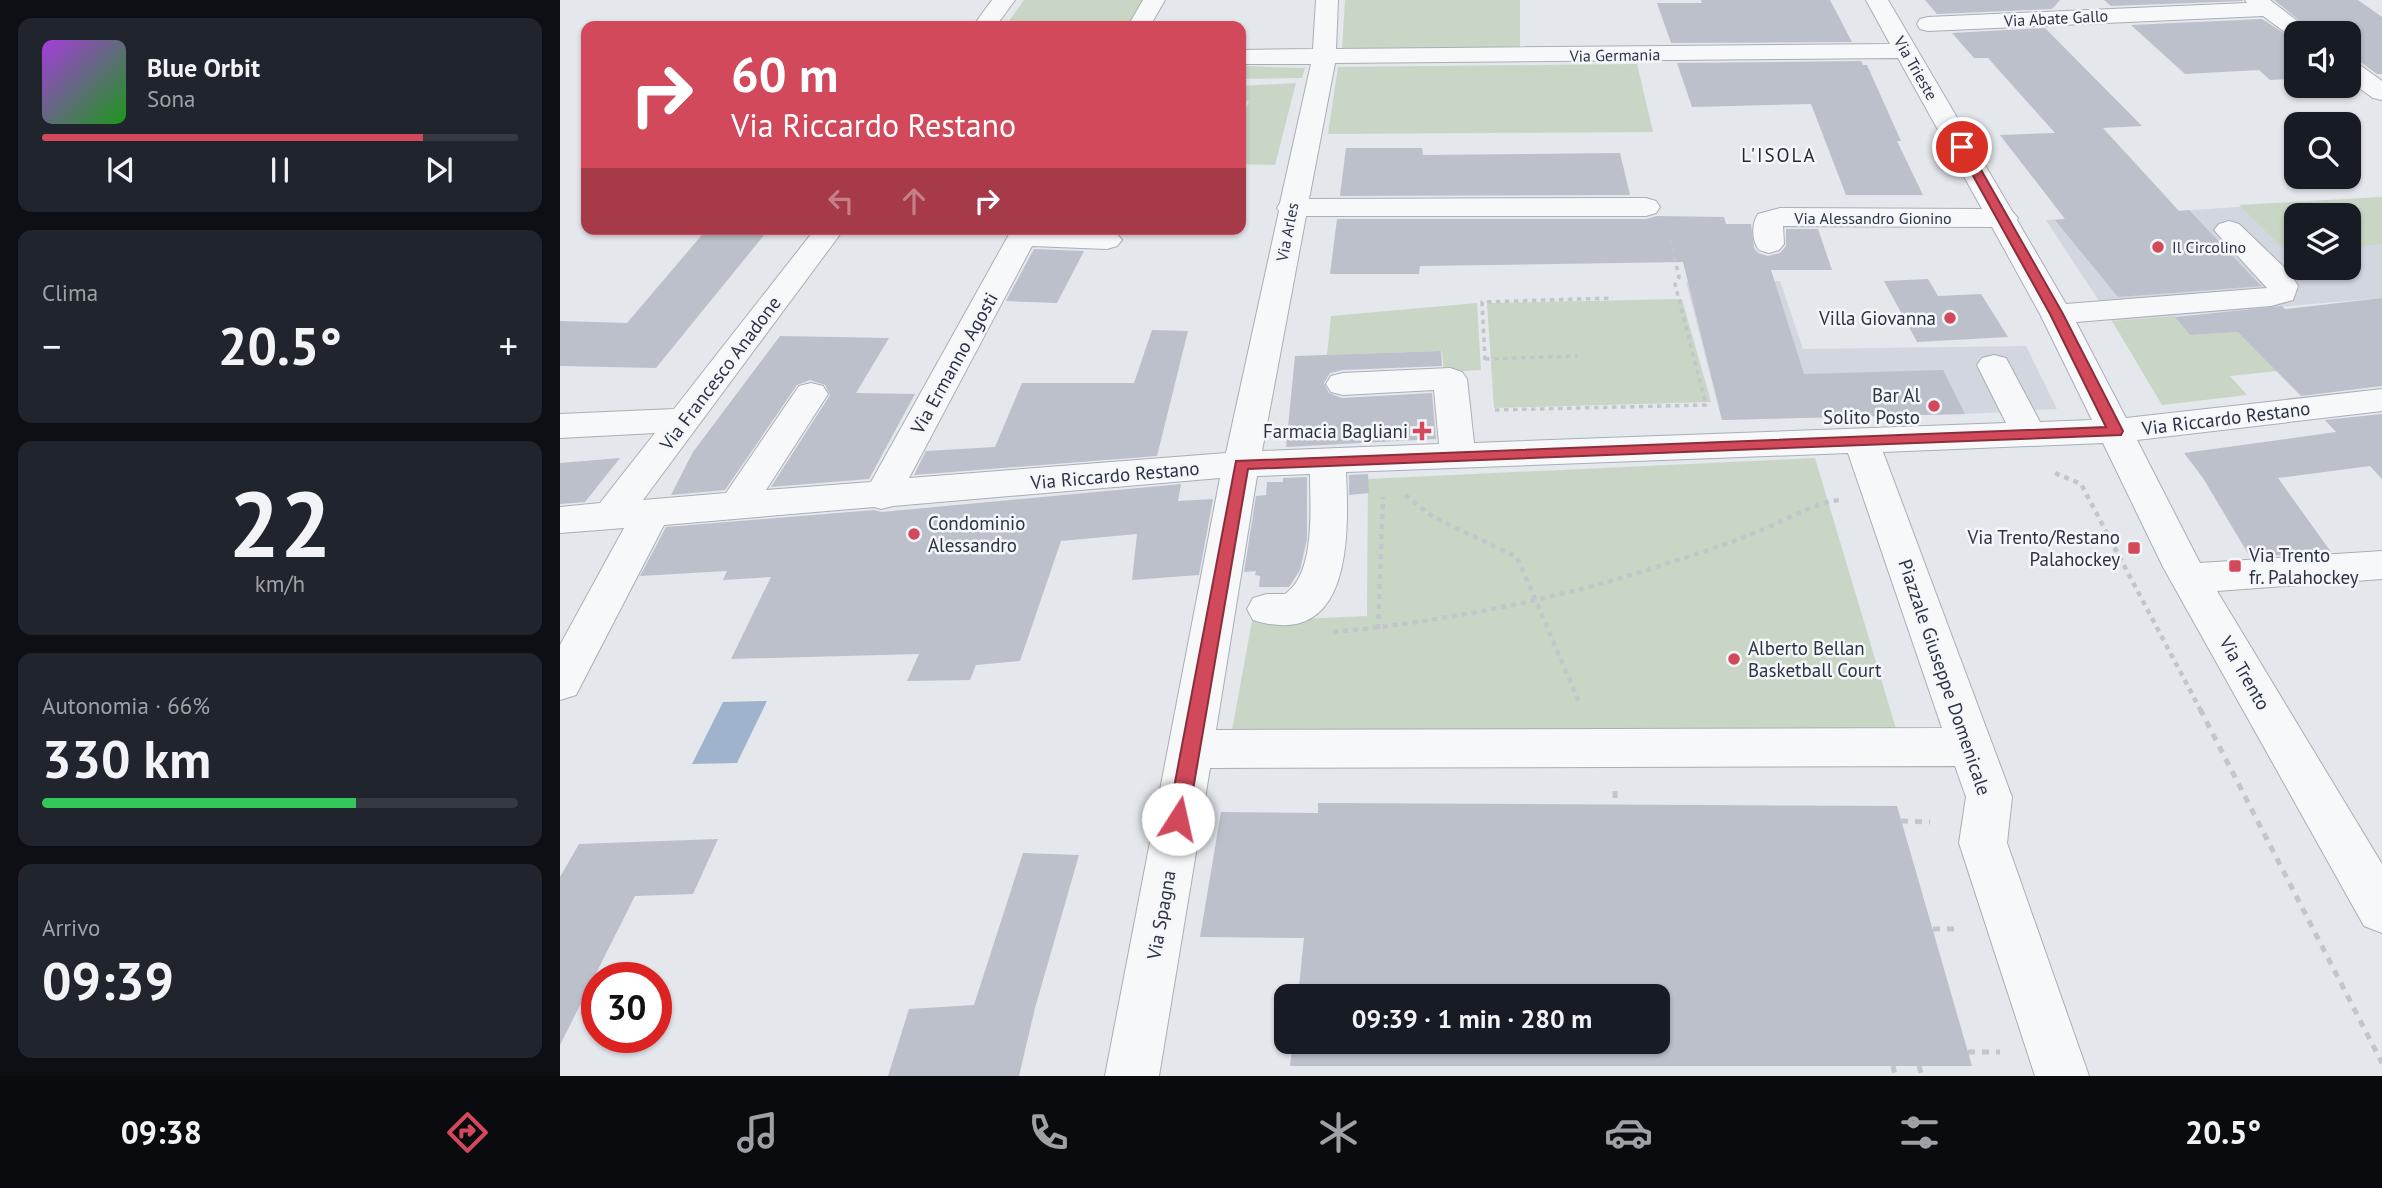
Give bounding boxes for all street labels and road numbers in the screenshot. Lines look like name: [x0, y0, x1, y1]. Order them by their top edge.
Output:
street label: Via Abate Gallo: [2002, 5, 2109, 31]
street label: Via Trieste: [1889, 32, 1942, 103]
street label: Via Germania: [1568, 44, 1661, 66]
street label: Via Arles: [1271, 201, 1303, 264]
street label: Via Alessandro Gionino: [1793, 208, 1952, 228]
street label: Via Ermanno Agosti: [905, 288, 1003, 439]
street label: Via Francesco Anadone: [654, 291, 786, 455]
street label: Via Riccardo Restano: [2140, 396, 2312, 440]
street label: Via Riccardo Restano: [1029, 456, 1200, 494]
street label: Piazzale Giuseppe Domenicale: [1893, 556, 1997, 798]
street label: Via Trento: [2214, 631, 2276, 714]
street label: Via Spagna: [1141, 868, 1181, 962]

